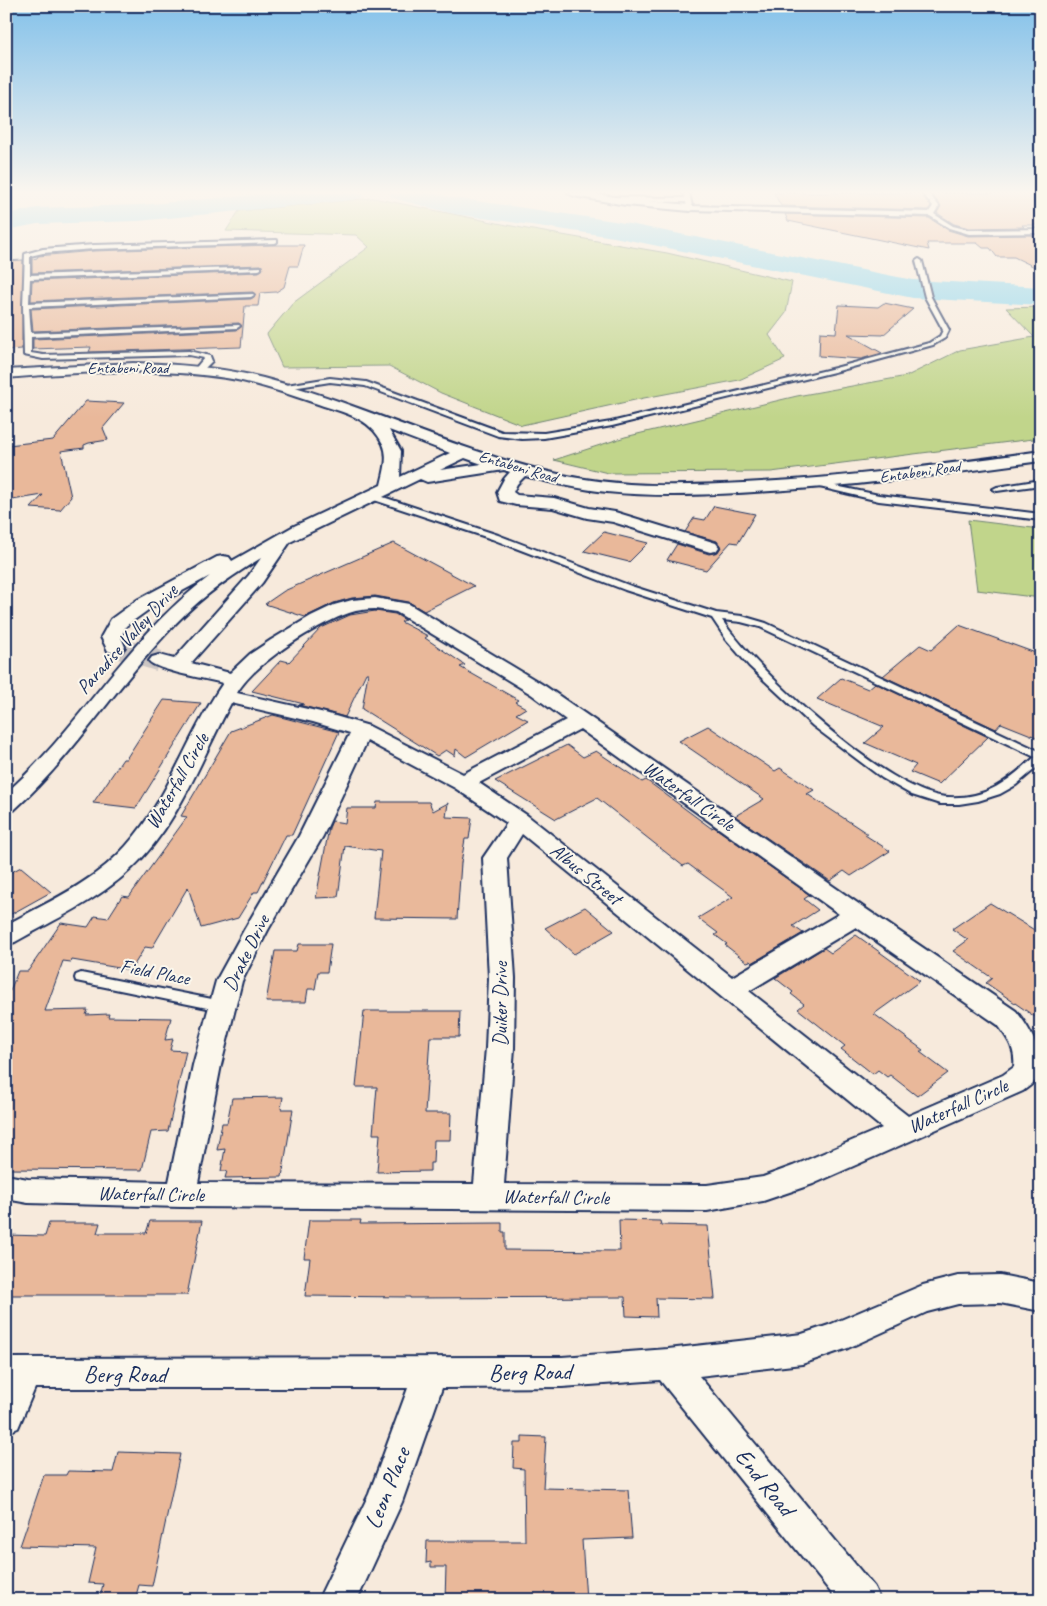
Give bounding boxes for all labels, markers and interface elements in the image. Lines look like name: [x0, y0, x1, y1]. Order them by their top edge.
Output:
street label: Entabeni Road: [88, 358, 171, 378]
street label: Entabeni Road: [476, 446, 562, 489]
street label: Entabeni Road: [879, 456, 964, 488]
street label: Paradise Valley Drive: [71, 578, 184, 699]
street label: Waterfall Circle: [140, 727, 215, 833]
street label: Waterfall Circle: [638, 755, 741, 838]
street label: Albus Street: [545, 838, 629, 913]
street label: Drake Drive: [217, 909, 276, 995]
street label: Field Place: [118, 953, 193, 991]
street label: Duiker Drive: [488, 960, 513, 1046]
street label: Waterfall Circle: [904, 1072, 1013, 1139]
street label: Waterfall Circle: [98, 1181, 206, 1207]
street label: Waterfall Circle: [503, 1184, 611, 1210]
street label: Berg Road: [488, 1356, 575, 1388]
street label: Berg Road: [84, 1359, 170, 1389]
street label: Leon Place: [357, 1441, 418, 1533]
street label: End Road: [729, 1442, 804, 1525]

